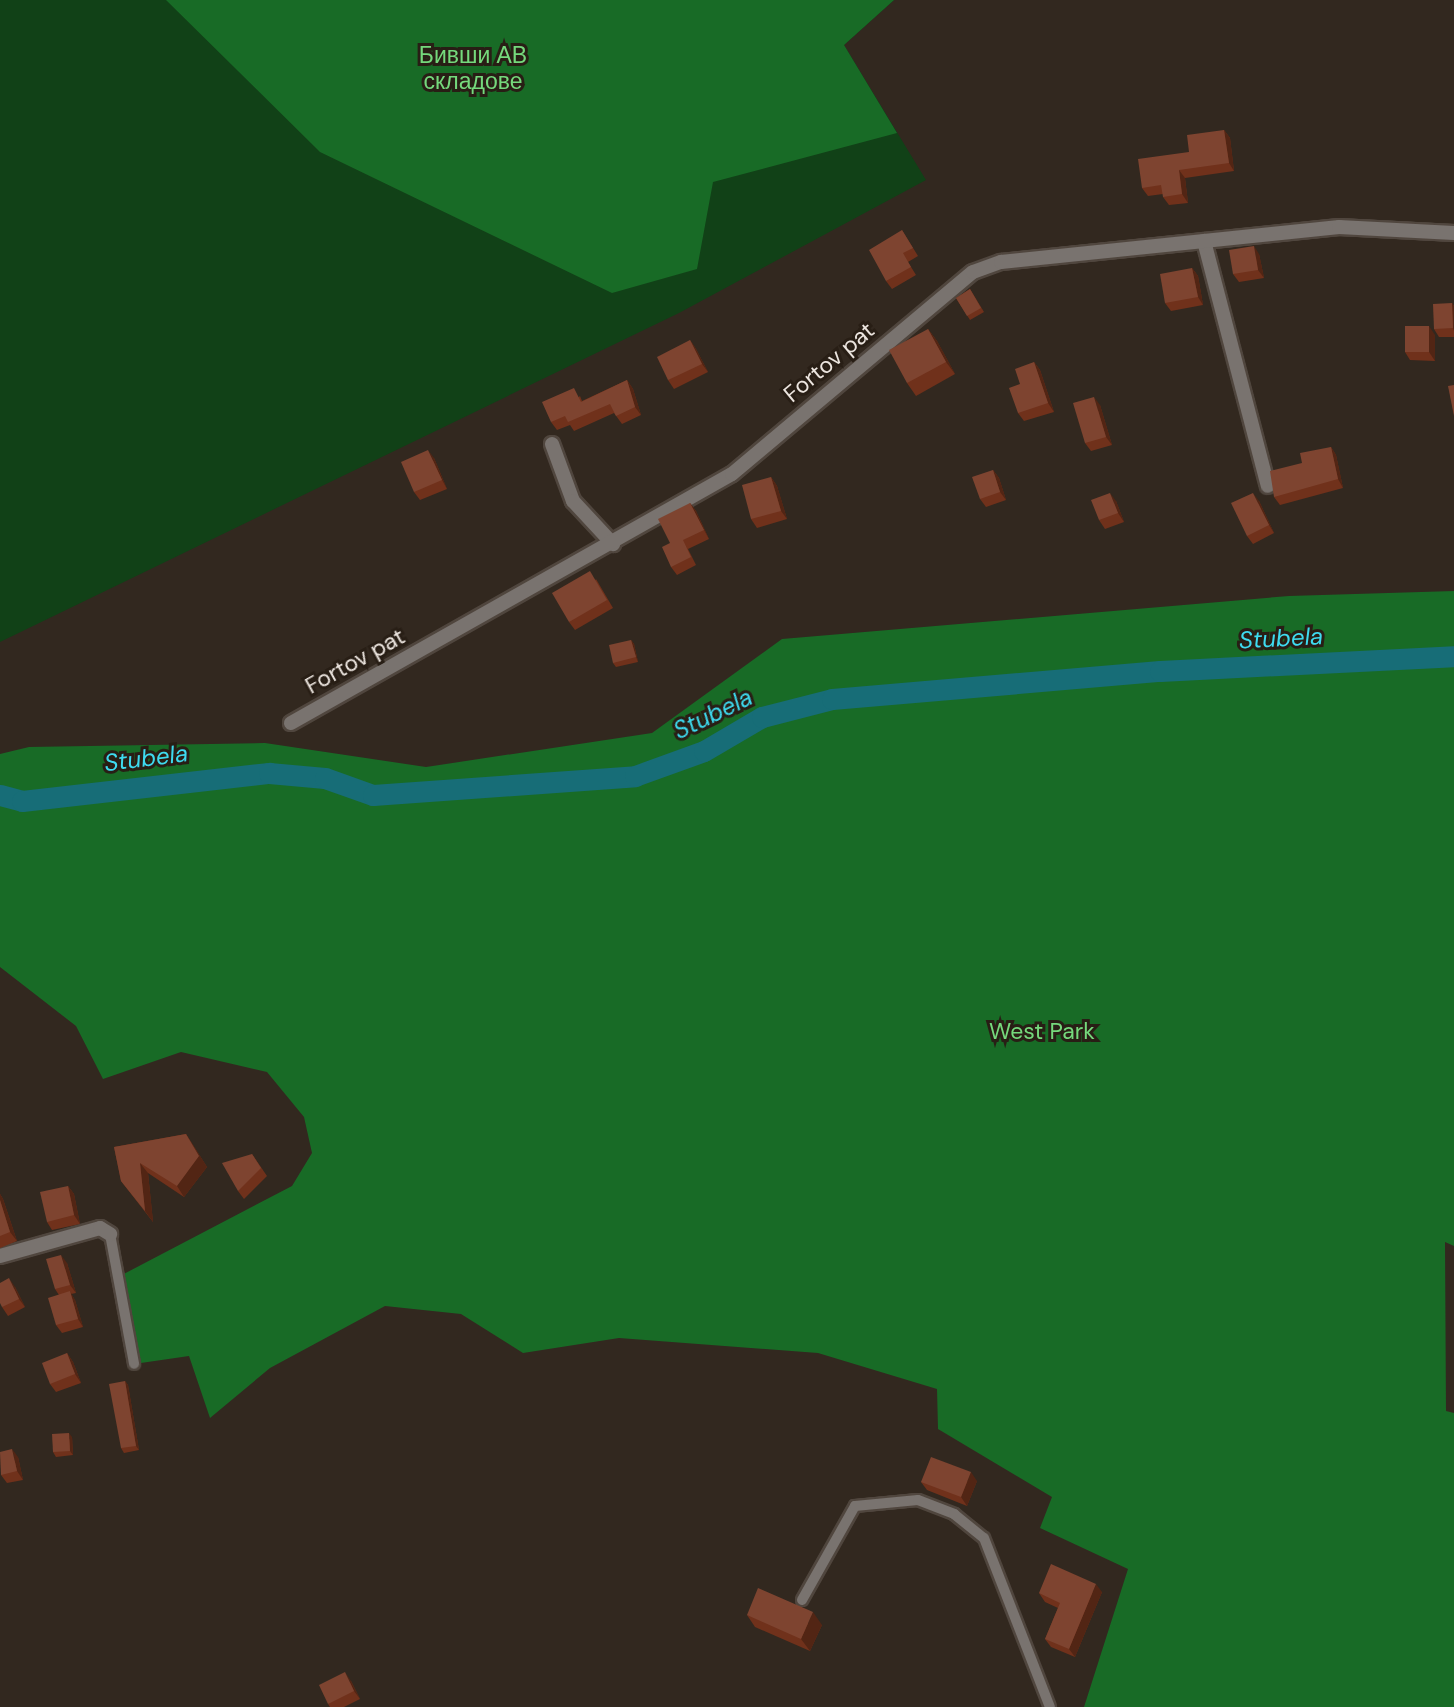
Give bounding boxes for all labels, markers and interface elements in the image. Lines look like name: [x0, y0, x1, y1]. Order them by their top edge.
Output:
park label: Бивши АВ складове: [419, 41, 527, 95]
street label: Fortov pat: [778, 316, 880, 408]
water label: Stubela: [1238, 621, 1324, 655]
street label: Fortov pat: [300, 622, 410, 700]
water label: Stubela: [669, 683, 757, 745]
water label: Stubela: [102, 739, 190, 777]
park label: West Park: [989, 1017, 1095, 1045]

